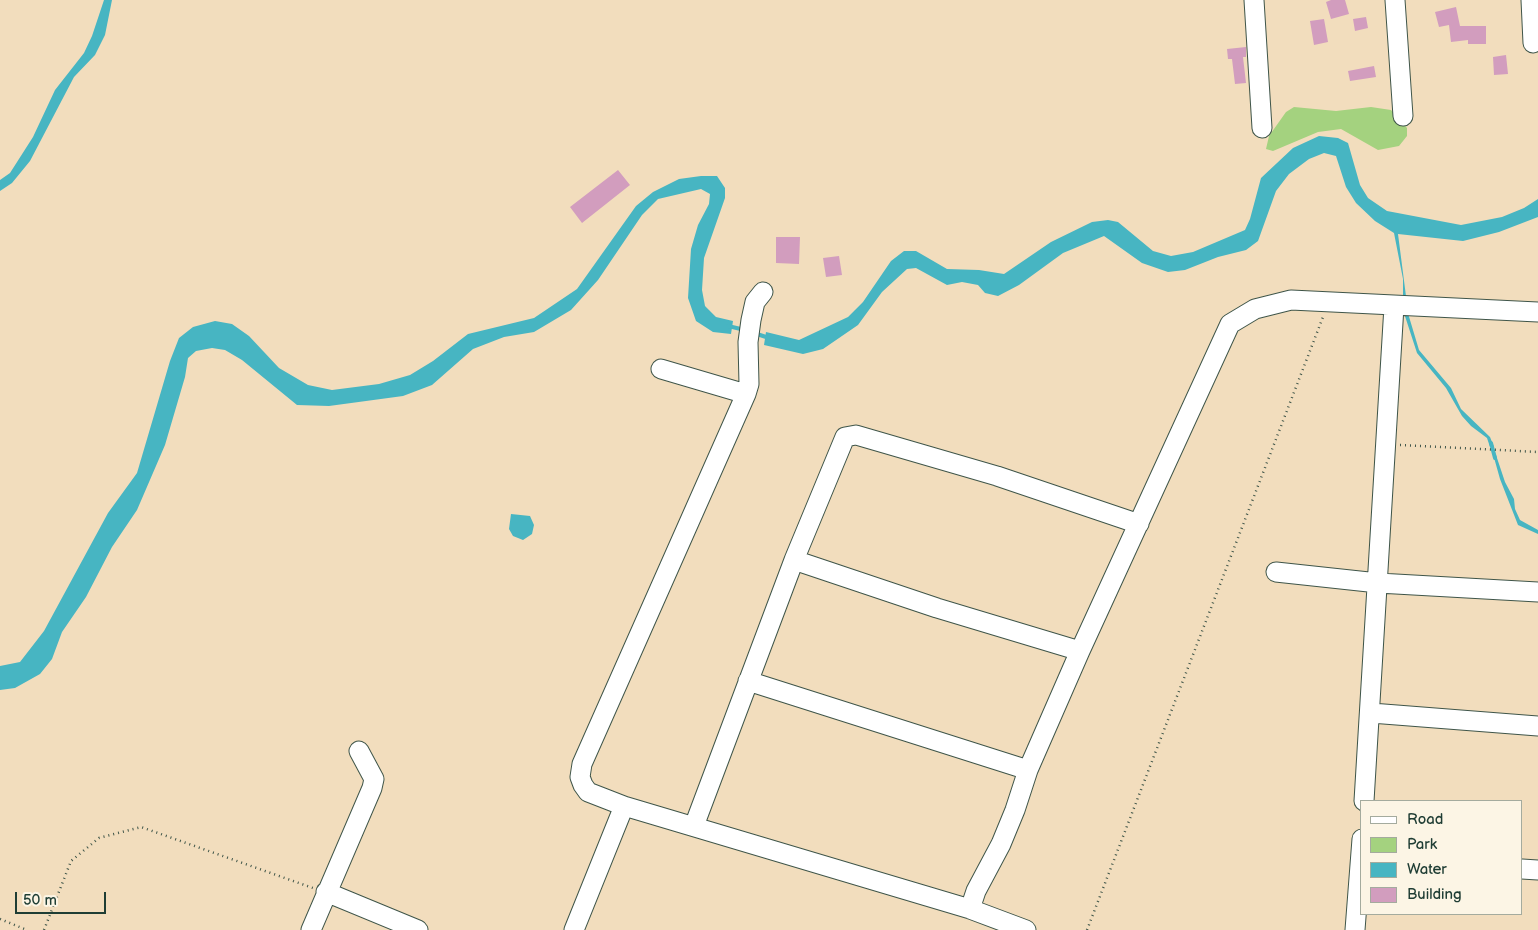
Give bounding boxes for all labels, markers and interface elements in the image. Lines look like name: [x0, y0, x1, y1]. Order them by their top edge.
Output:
legend: [1360, 800, 1523, 915]
text: Road: [1407, 810, 1443, 829]
text: Park: [1407, 835, 1437, 854]
text: Water: [1407, 860, 1447, 879]
scale bar: [18, 882, 109, 914]
text: Building: [1407, 885, 1462, 904]
text: 50 m: [23, 891, 57, 910]

